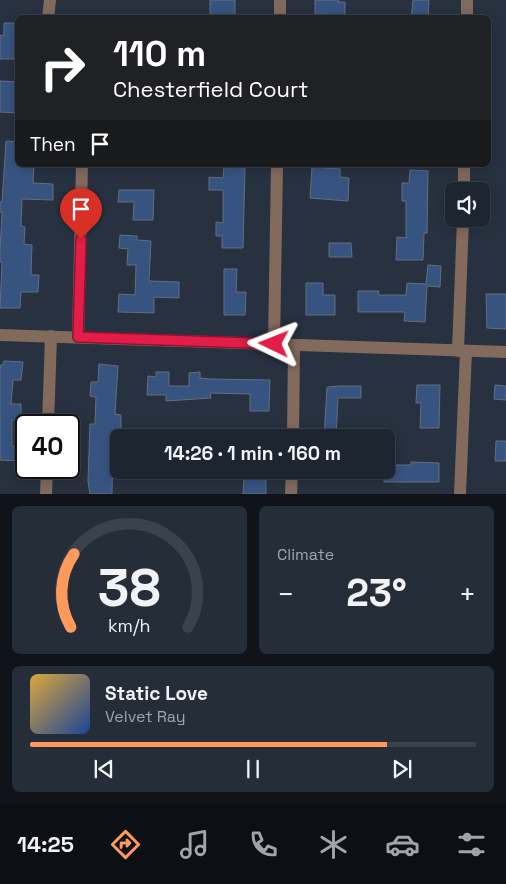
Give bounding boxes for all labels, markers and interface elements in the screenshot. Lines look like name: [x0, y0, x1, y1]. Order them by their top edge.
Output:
text: 110 m: [113, 32, 206, 76]
icon: right: [30, 35, 95, 100]
text: Chesterfield Court: [113, 75, 308, 103]
icon: arrive: [86, 130, 114, 158]
text: Then: [30, 132, 76, 157]
map controls: [445, 182, 490, 227]
button: sound: [445, 182, 490, 227]
pin: [60, 188, 102, 239]
icon: arrive: [67, 195, 95, 223]
position arrow: [247, 317, 299, 369]
speed limit sign: 40: [15, 414, 80, 479]
text: 14:26 · 1 min · 160 m: [164, 441, 341, 466]
text: Climate: [277, 544, 334, 565]
text: 38: [98, 555, 161, 621]
text: 23°: [346, 569, 407, 617]
text: −: [277, 576, 294, 612]
text: +: [459, 576, 476, 612]
text: km/h: [108, 614, 151, 637]
text: Static Love: [105, 681, 208, 706]
text: Velvet Ray: [105, 706, 186, 727]
icon: previous: [90, 755, 118, 783]
icon: pause: [239, 755, 267, 783]
icon: next: [388, 755, 416, 783]
icon: directions: [108, 827, 143, 862]
icon: music: [177, 827, 212, 862]
icon: phone: [246, 827, 281, 862]
icon: climate: [316, 827, 351, 862]
icon: car: [385, 827, 420, 862]
icon: filters: [454, 827, 489, 862]
text: 14:25: [17, 830, 74, 858]

